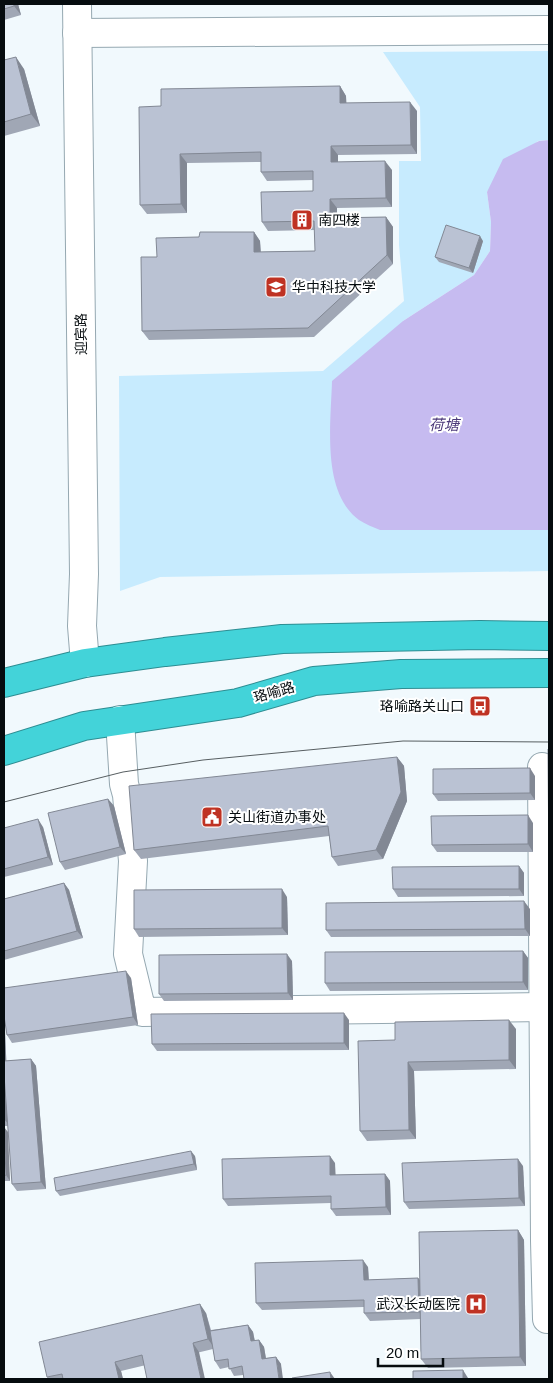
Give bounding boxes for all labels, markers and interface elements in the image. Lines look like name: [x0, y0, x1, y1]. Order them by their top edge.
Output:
building icon: 南四楼: [290, 208, 314, 232]
place label: 南四楼: [318, 212, 360, 228]
school or university icon: 华中科技大学: [264, 275, 288, 299]
place label: 华中科技大学: [292, 279, 376, 295]
street label: 迎宾路: [73, 313, 89, 355]
water label: 荷塘: [429, 416, 462, 433]
street label: 珞喻路: [252, 679, 296, 705]
bus stop icon: 珞喻路关山口: [468, 694, 492, 718]
place label: 珞喻路关山口: [380, 698, 464, 714]
public building icon: 关山街道办事处: [200, 805, 224, 829]
place label: 关山街道办事处: [228, 809, 326, 825]
hospital icon: 武汉长动医院: [464, 1292, 488, 1316]
place label: 武汉长动医院: [376, 1296, 460, 1312]
scale bar: [378, 1336, 443, 1368]
text: 20 m: [386, 1344, 419, 1361]

